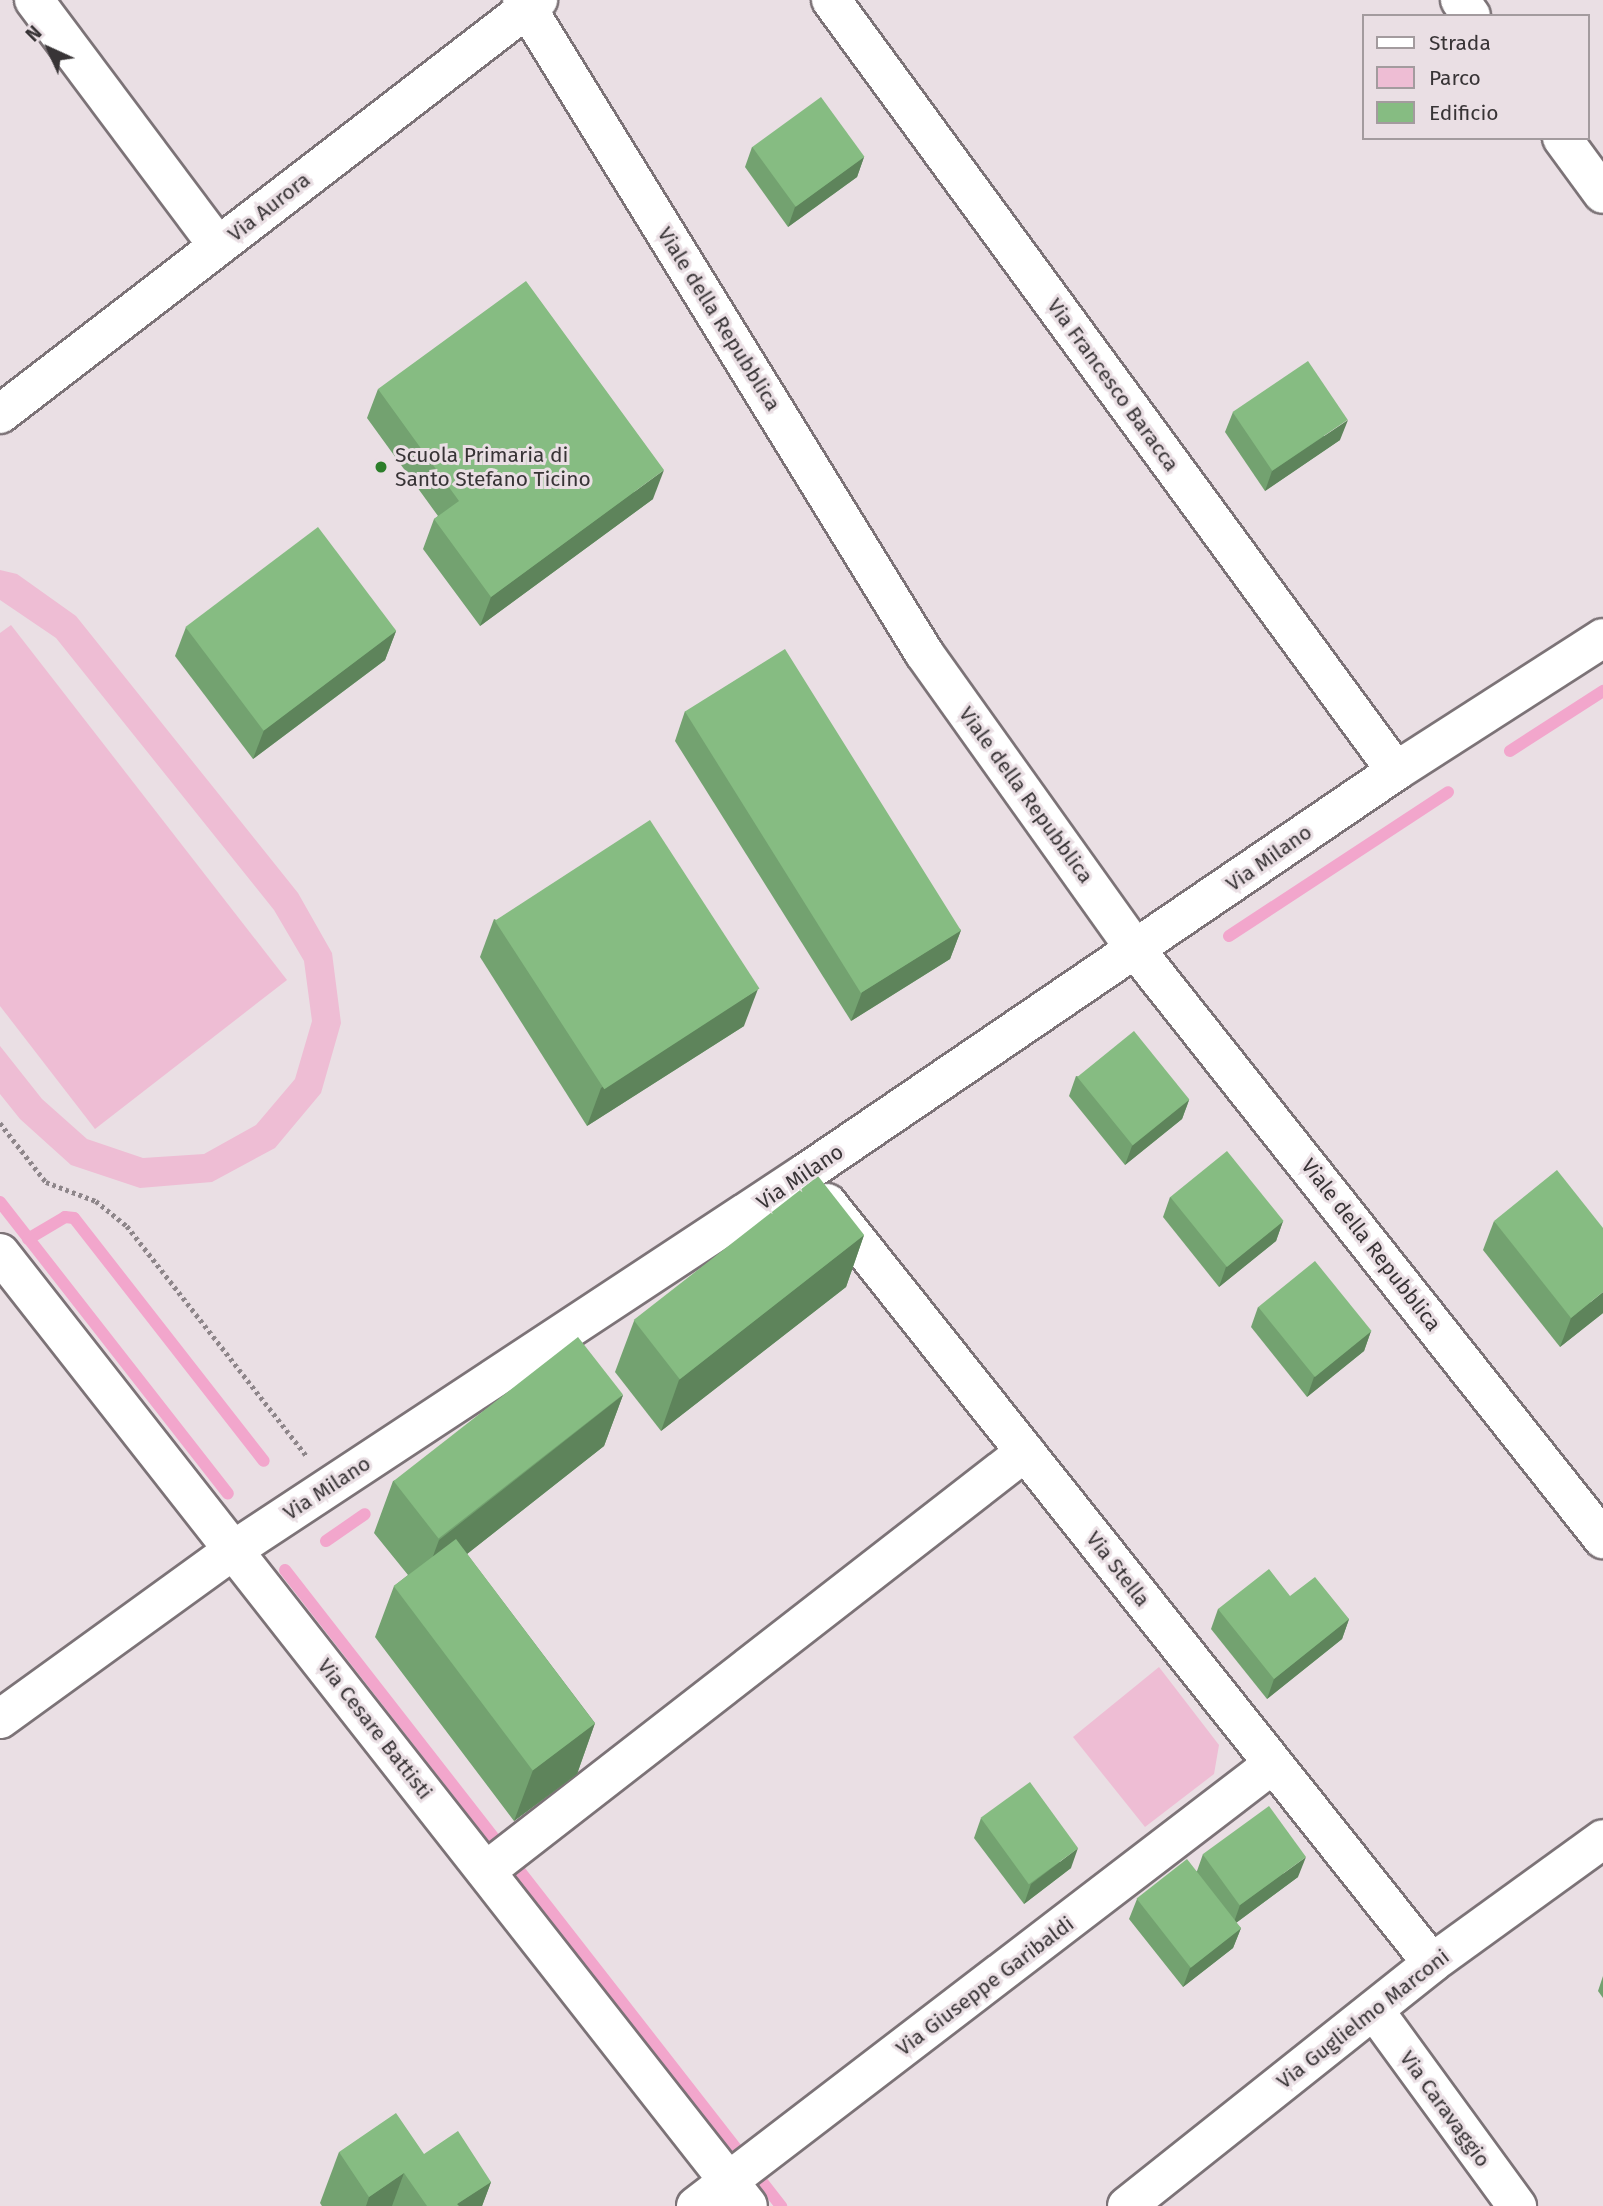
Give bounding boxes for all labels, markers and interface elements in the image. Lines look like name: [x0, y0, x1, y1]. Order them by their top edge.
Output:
north arrow: [14, 14, 84, 84]
legend: [1362, 14, 1589, 140]
text: N: [21, 21, 46, 46]
text: Strada: [1429, 30, 1491, 56]
text: Parco: [1429, 65, 1481, 91]
text: Edificio: [1429, 100, 1499, 126]
street label: Via Aurora: [223, 167, 315, 247]
street label: Viale della Repubblica: [652, 222, 786, 416]
street label: Via Francesco Baracca: [1042, 294, 1184, 476]
place label: Scuola Primaria di Santo Stefano Ticino: [395, 442, 591, 492]
marker: Scuola Primaria di Santo Stefano Ticino: [373, 459, 389, 475]
street label: Viale della Repubblica: [954, 702, 1098, 888]
street label: Via Milano: [1221, 819, 1317, 897]
street label: Via Milano: [752, 1139, 848, 1215]
street label: Viale della Repubblica: [1296, 1154, 1446, 1336]
street label: Via Milano: [279, 1451, 375, 1525]
street label: Via Stella: [1081, 1526, 1155, 1612]
street label: Via Cesare Battisti: [312, 1654, 438, 1804]
street label: Via Giuseppe Garibaldi: [891, 1911, 1079, 2061]
street label: Via Guglielmo Marconi: [1272, 1944, 1454, 2094]
street label: Via Caravaggio: [1394, 2046, 1496, 2172]

